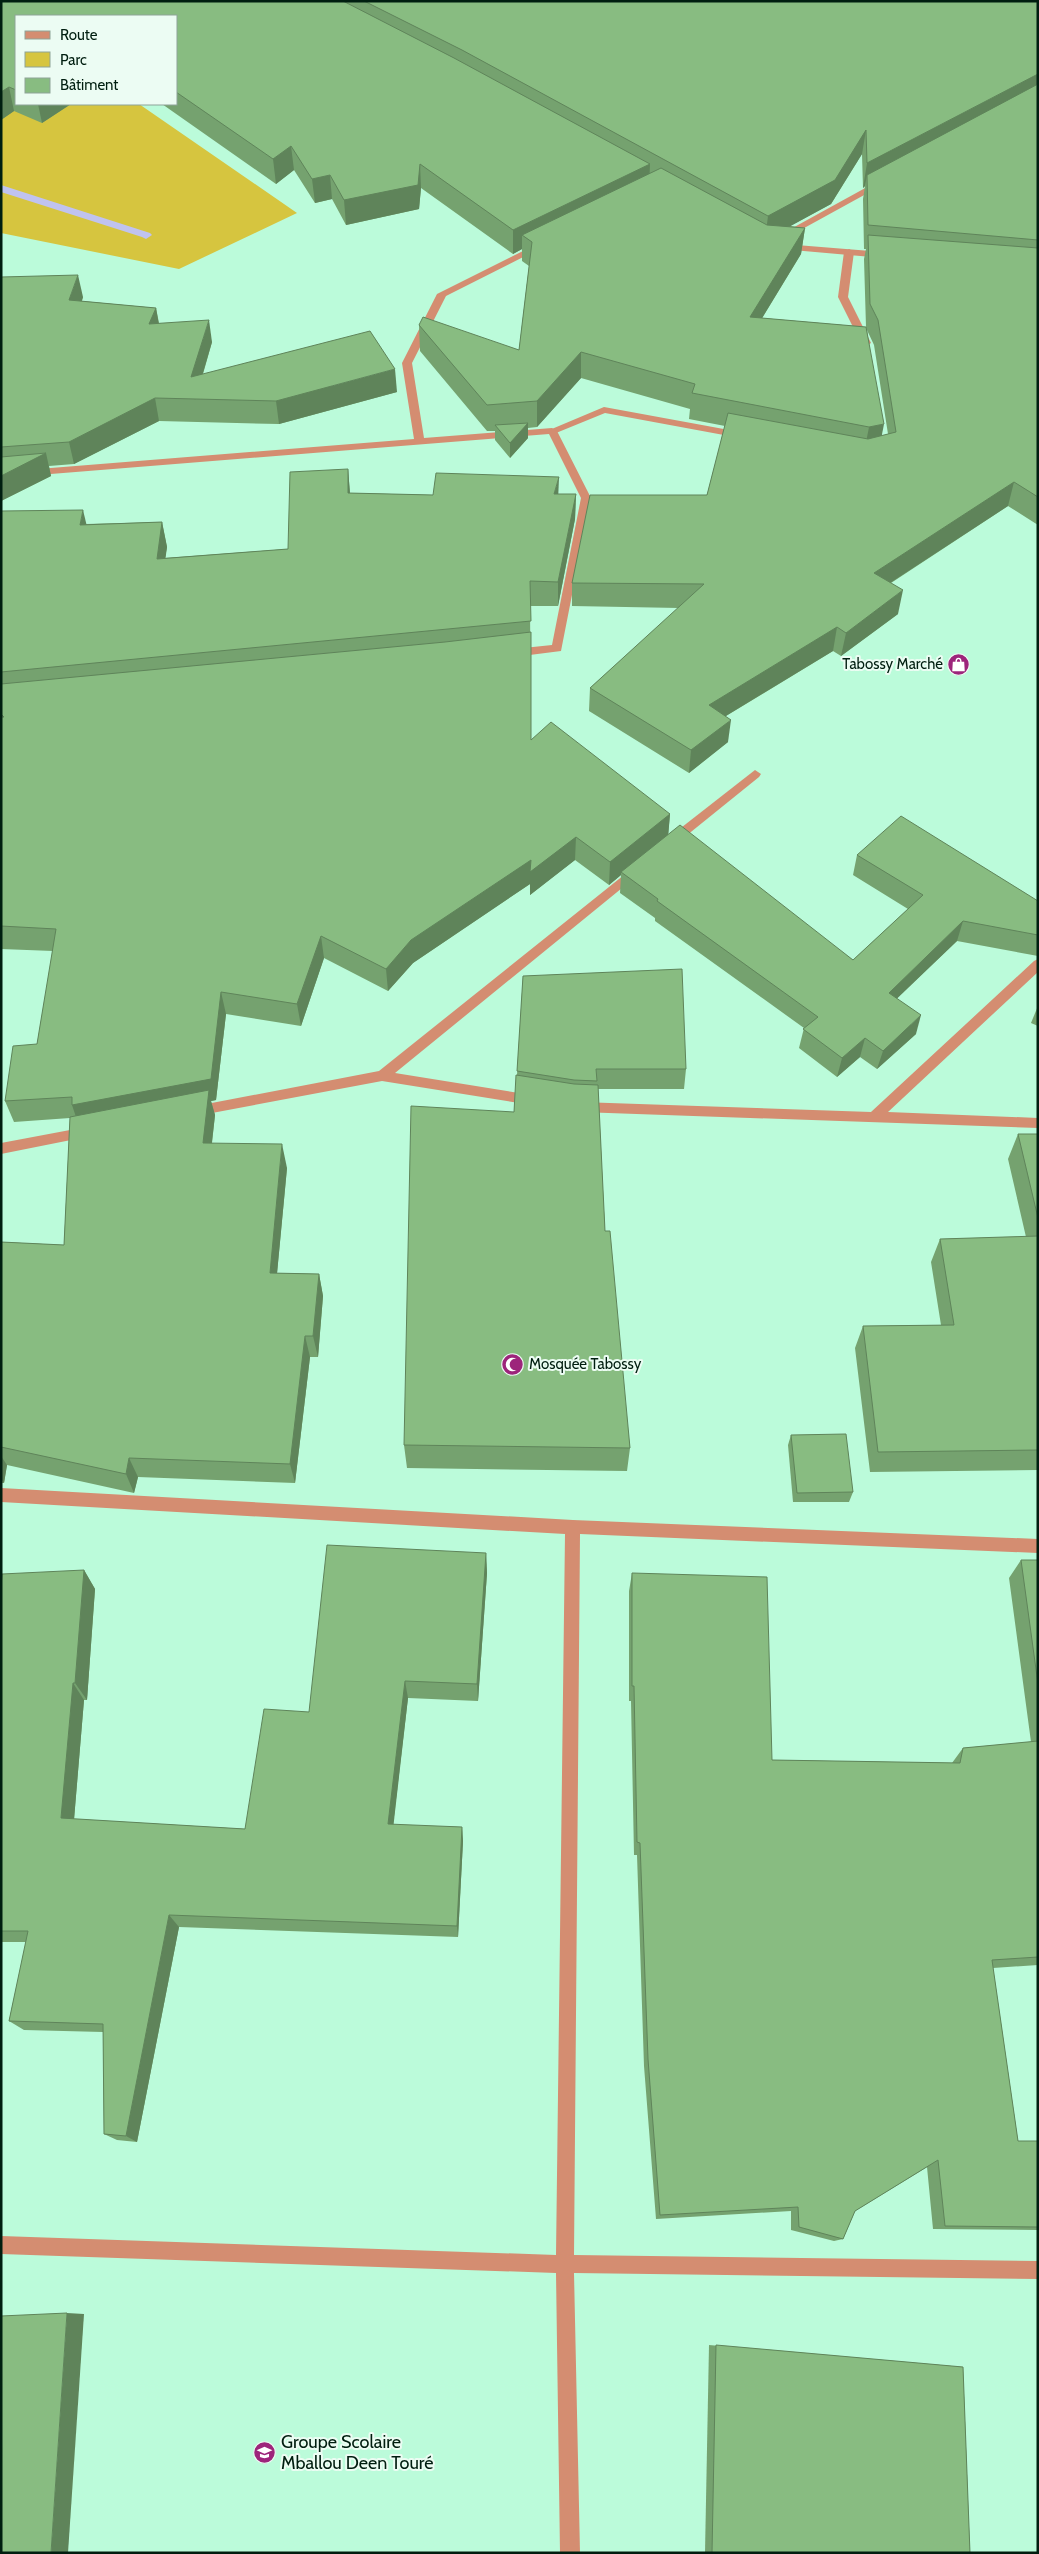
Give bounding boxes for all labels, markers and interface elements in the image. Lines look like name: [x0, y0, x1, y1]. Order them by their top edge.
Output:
legend: [15, 15, 178, 105]
text: Route: [60, 26, 98, 44]
text: Parc: [60, 51, 87, 69]
text: Bâtiment: [60, 76, 118, 94]
shop icon: Tabossy Marché: [947, 652, 971, 676]
place label: Tabossy Marché: [842, 655, 943, 673]
mosque icon: Mosquée Tabossy: [501, 1352, 525, 1376]
place label: Mosquée Tabossy: [529, 1355, 642, 1373]
place label: Groupe Scolaire Mballou Deen Touré: [281, 2431, 434, 2474]
school or university icon: Groupe Scolaire Mballou Deen Touré: [253, 2440, 277, 2464]

